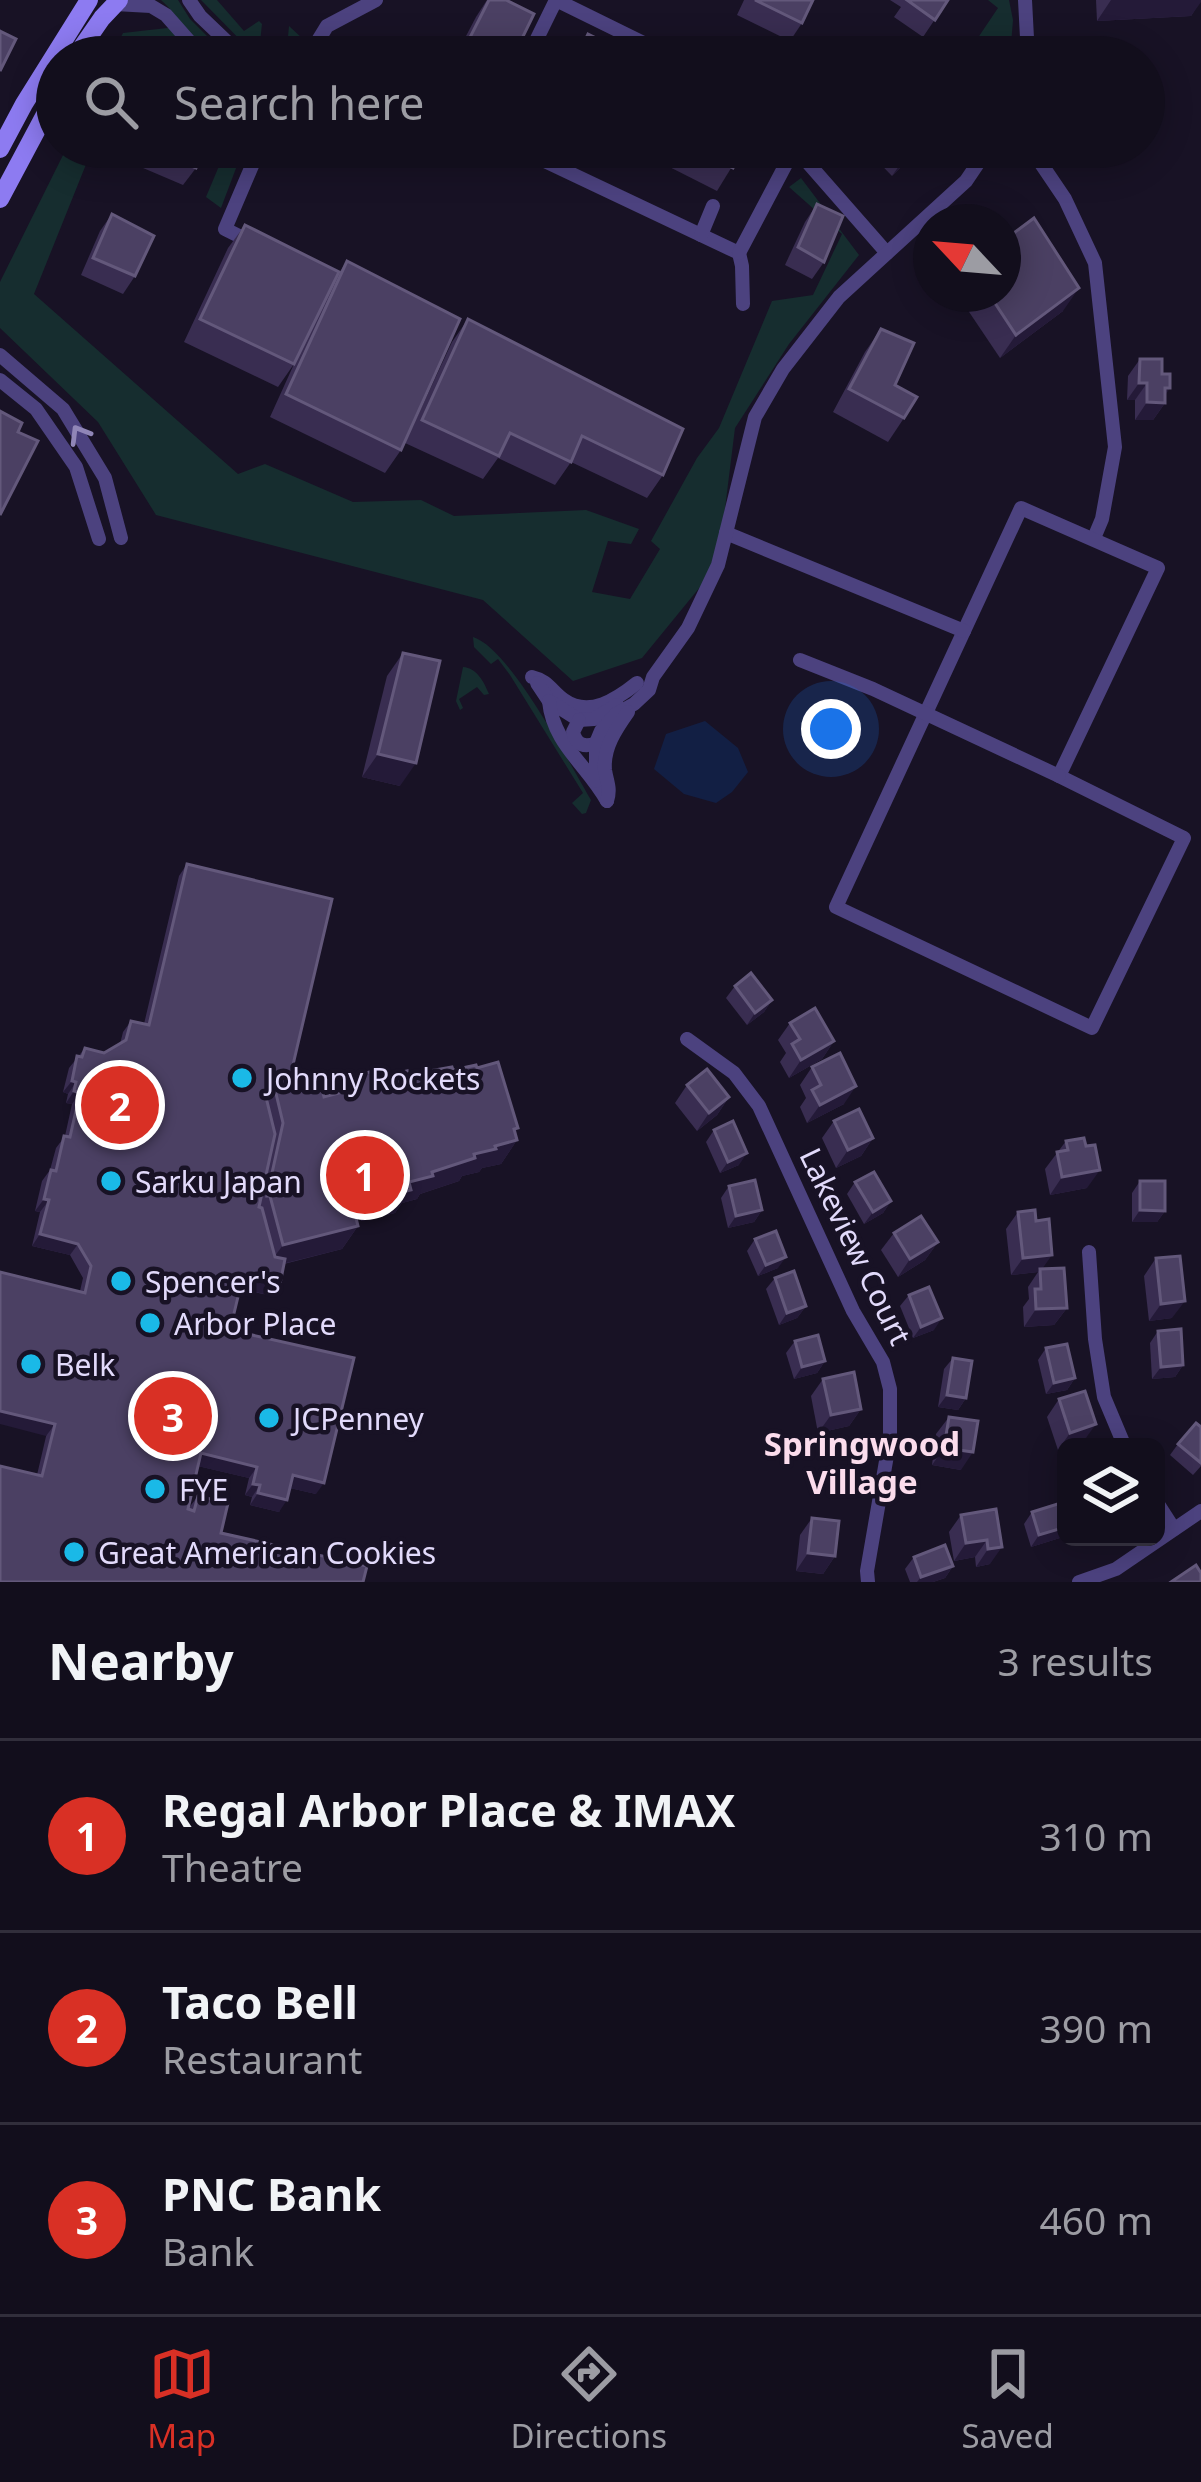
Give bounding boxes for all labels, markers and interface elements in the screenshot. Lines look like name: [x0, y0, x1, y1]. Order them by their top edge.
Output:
search box: [36, 36, 1165, 168]
icon: search: [78, 69, 144, 135]
text: Search here: [174, 72, 424, 133]
north arrow: [913, 204, 1021, 312]
one-way arrow: [70, 425, 93, 447]
your location: [801, 699, 861, 759]
place label: Johnny Rockets: [263, 1058, 480, 1099]
pin: 2: [81, 1060, 159, 1150]
marker: Johnny Rockets: [229, 1065, 255, 1091]
pin: 1: [326, 1130, 404, 1220]
street label: Lakeview Court: [791, 1141, 921, 1352]
place label: Sarku Japan: [135, 1161, 302, 1202]
marker: Sarku Japan: [98, 1168, 124, 1194]
place label: Spencer's: [145, 1261, 281, 1302]
marker: Spencer's: [108, 1268, 134, 1294]
place label: Arbor Place: [174, 1303, 336, 1344]
marker: Arbor Place: [137, 1310, 163, 1336]
place label: Belk: [55, 1344, 115, 1385]
marker: Belk: [18, 1351, 44, 1377]
pin: 3: [134, 1371, 212, 1461]
place label: JCPenney: [290, 1398, 425, 1439]
marker: JCPenney: [256, 1405, 282, 1431]
district label: Springwood Village: [764, 1421, 960, 1504]
map controls: [1057, 1438, 1165, 1546]
button: layers: [1057, 1438, 1165, 1546]
place label: FYE: [179, 1469, 228, 1510]
marker: FYE: [142, 1476, 168, 1502]
place label: Great American Cookies: [98, 1532, 436, 1573]
marker: Great American Cookies: [61, 1539, 87, 1565]
text: Nearby: [48, 1625, 234, 1695]
text: 3 results: [998, 1634, 1153, 1687]
text: Regal Arbor Place & IMAX: [162, 1779, 735, 1840]
text: 1: [76, 1809, 98, 1862]
text: 310 m: [1039, 1809, 1153, 1862]
text: Theatre: [162, 1840, 303, 1893]
text: Taco Bell: [162, 1971, 358, 2032]
text: 2: [76, 2001, 98, 2054]
text: 390 m: [1039, 2001, 1153, 2054]
text: Restaurant: [162, 2032, 362, 2085]
text: PNC Bank: [162, 2163, 381, 2224]
text: 3: [76, 2193, 98, 2246]
text: 460 m: [1039, 2193, 1153, 2246]
text: Bank: [162, 2224, 254, 2277]
tab: Map: [147, 2341, 216, 2458]
tab: Directions: [510, 2341, 667, 2458]
tab: Saved: [961, 2341, 1054, 2458]

